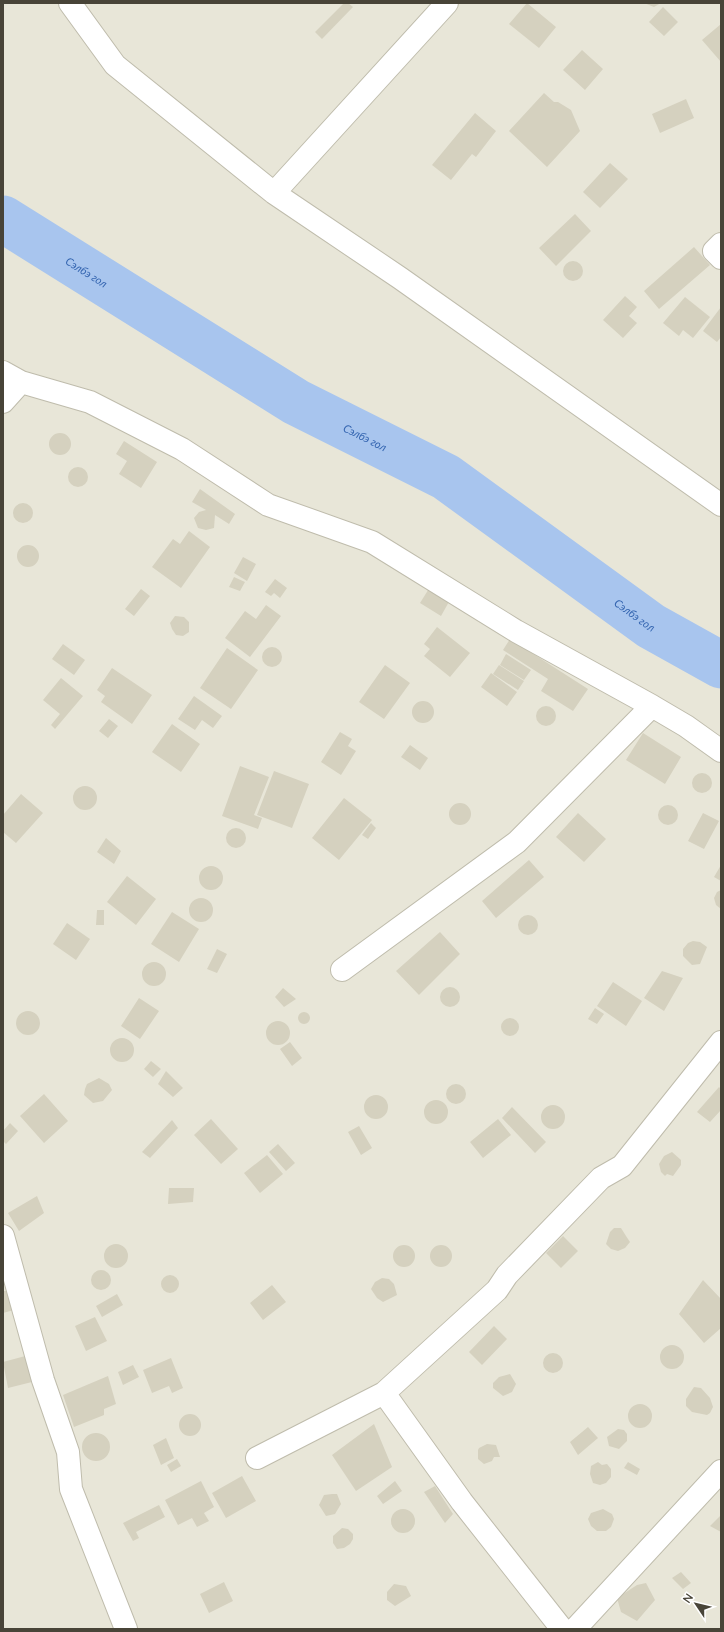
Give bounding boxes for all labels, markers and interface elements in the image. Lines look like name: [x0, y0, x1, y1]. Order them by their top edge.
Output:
water label: Сэлбэ гол: [64, 254, 110, 289]
water label: Сэлбэ гол: [341, 420, 389, 453]
water label: Сэлбэ гол: [612, 595, 658, 634]
north arrow: [676, 1584, 716, 1624]
text: N: [680, 1591, 695, 1605]

